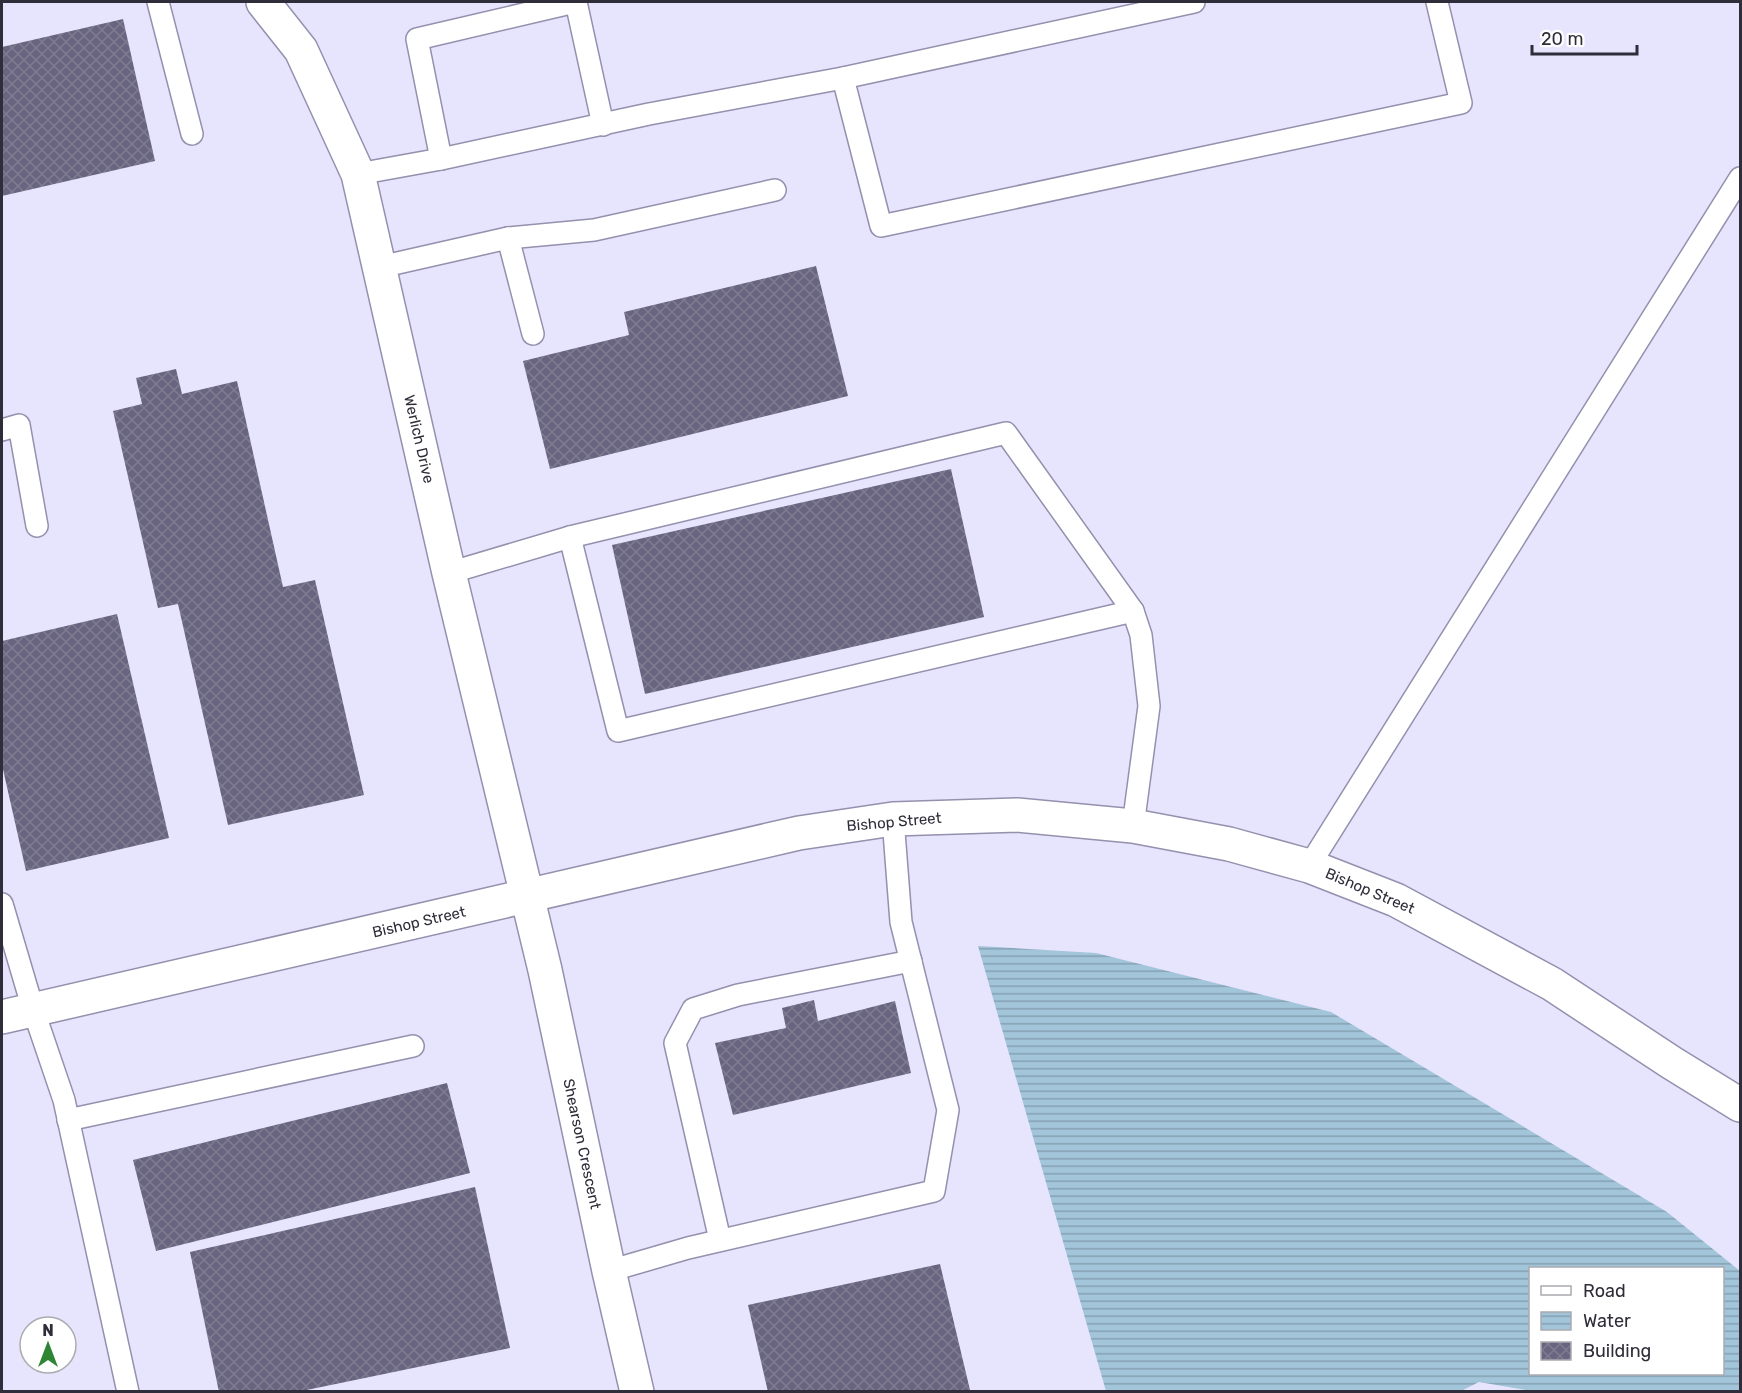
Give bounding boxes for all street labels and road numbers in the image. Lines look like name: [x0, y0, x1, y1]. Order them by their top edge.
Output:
street label: Werlich Drive: [400, 393, 438, 485]
street label: Bishop Street: [846, 809, 942, 835]
street label: Bishop Street: [1323, 864, 1417, 918]
street label: Bishop Street: [371, 903, 467, 941]
street label: Shearson Crescent: [559, 1077, 605, 1211]

